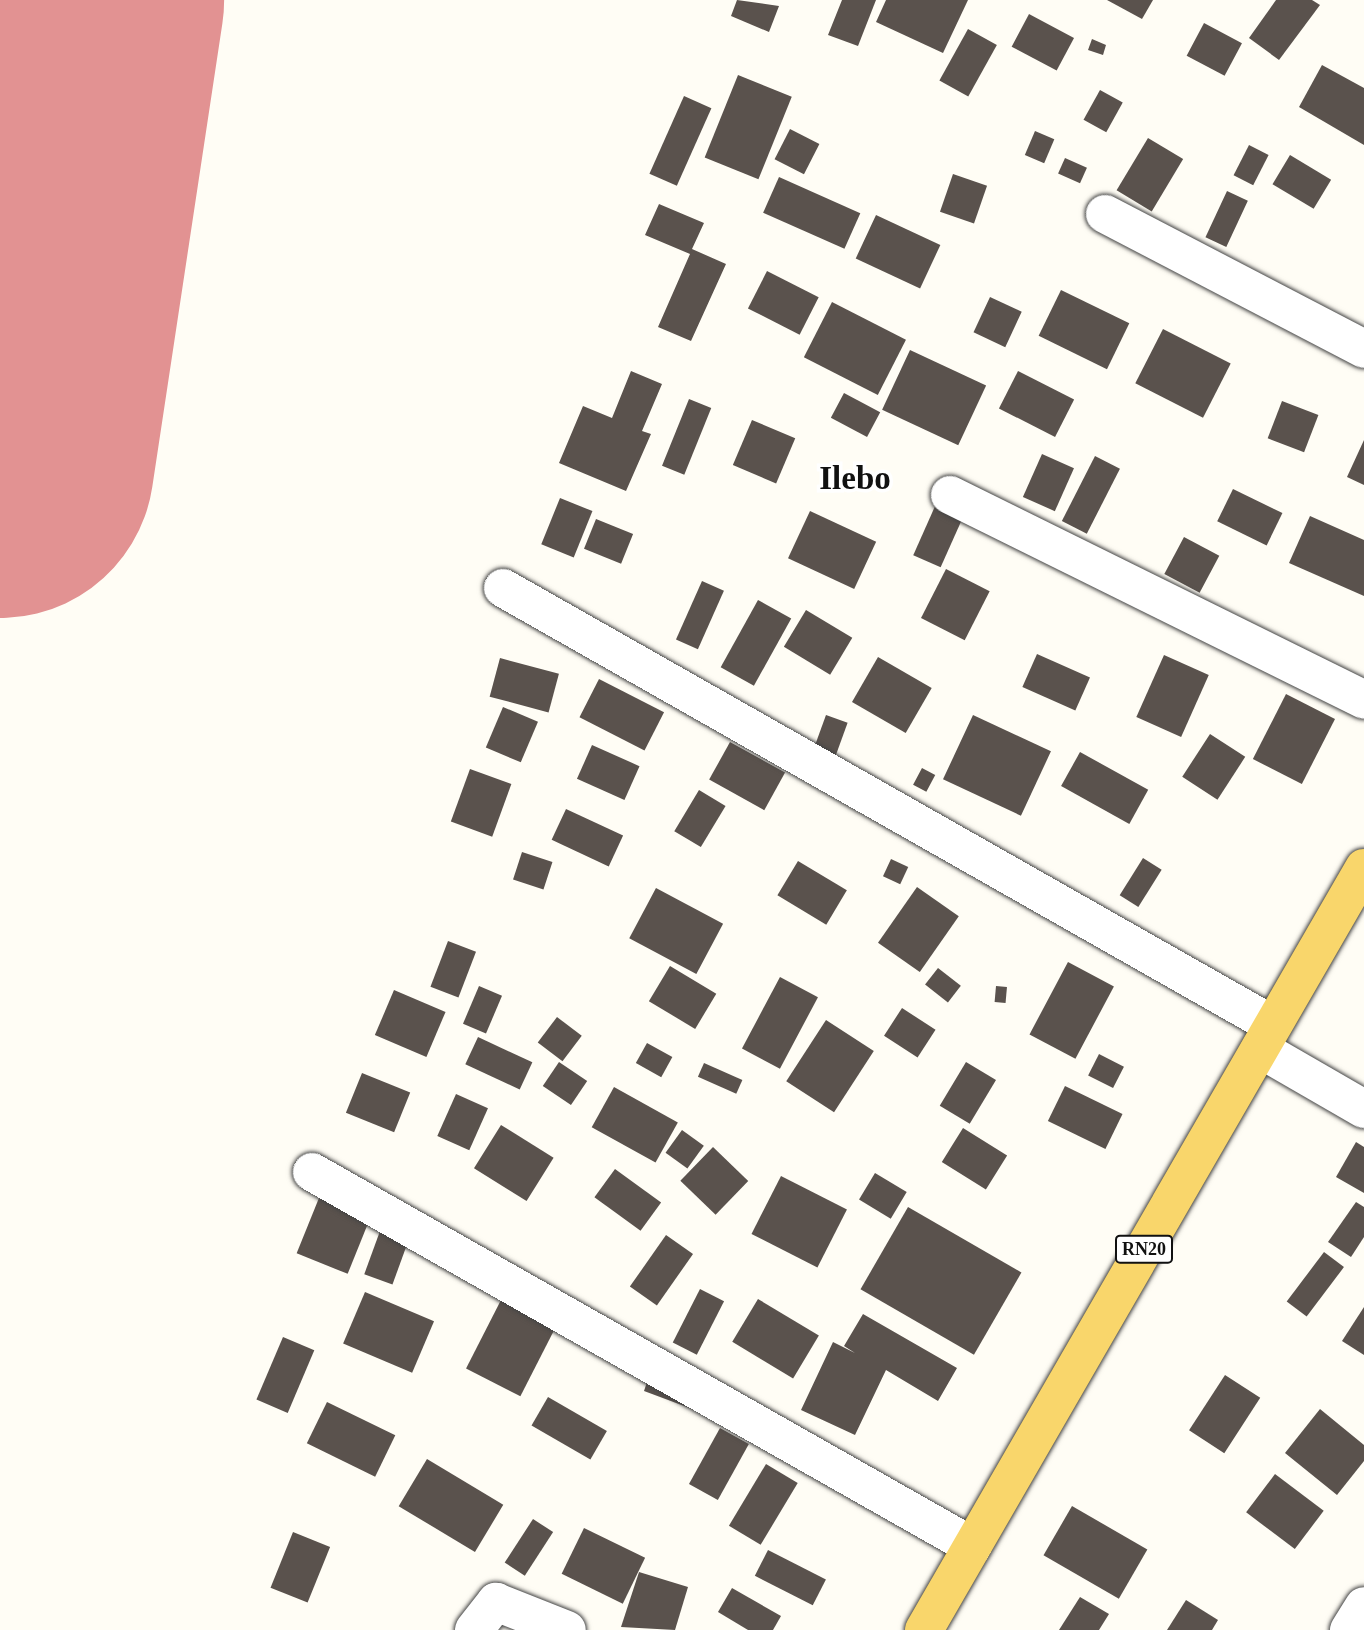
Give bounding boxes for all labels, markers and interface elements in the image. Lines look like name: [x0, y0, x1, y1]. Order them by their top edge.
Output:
district label: Ilebo: [819, 459, 891, 499]
road number: RN20: [1114, 1234, 1174, 1264]

